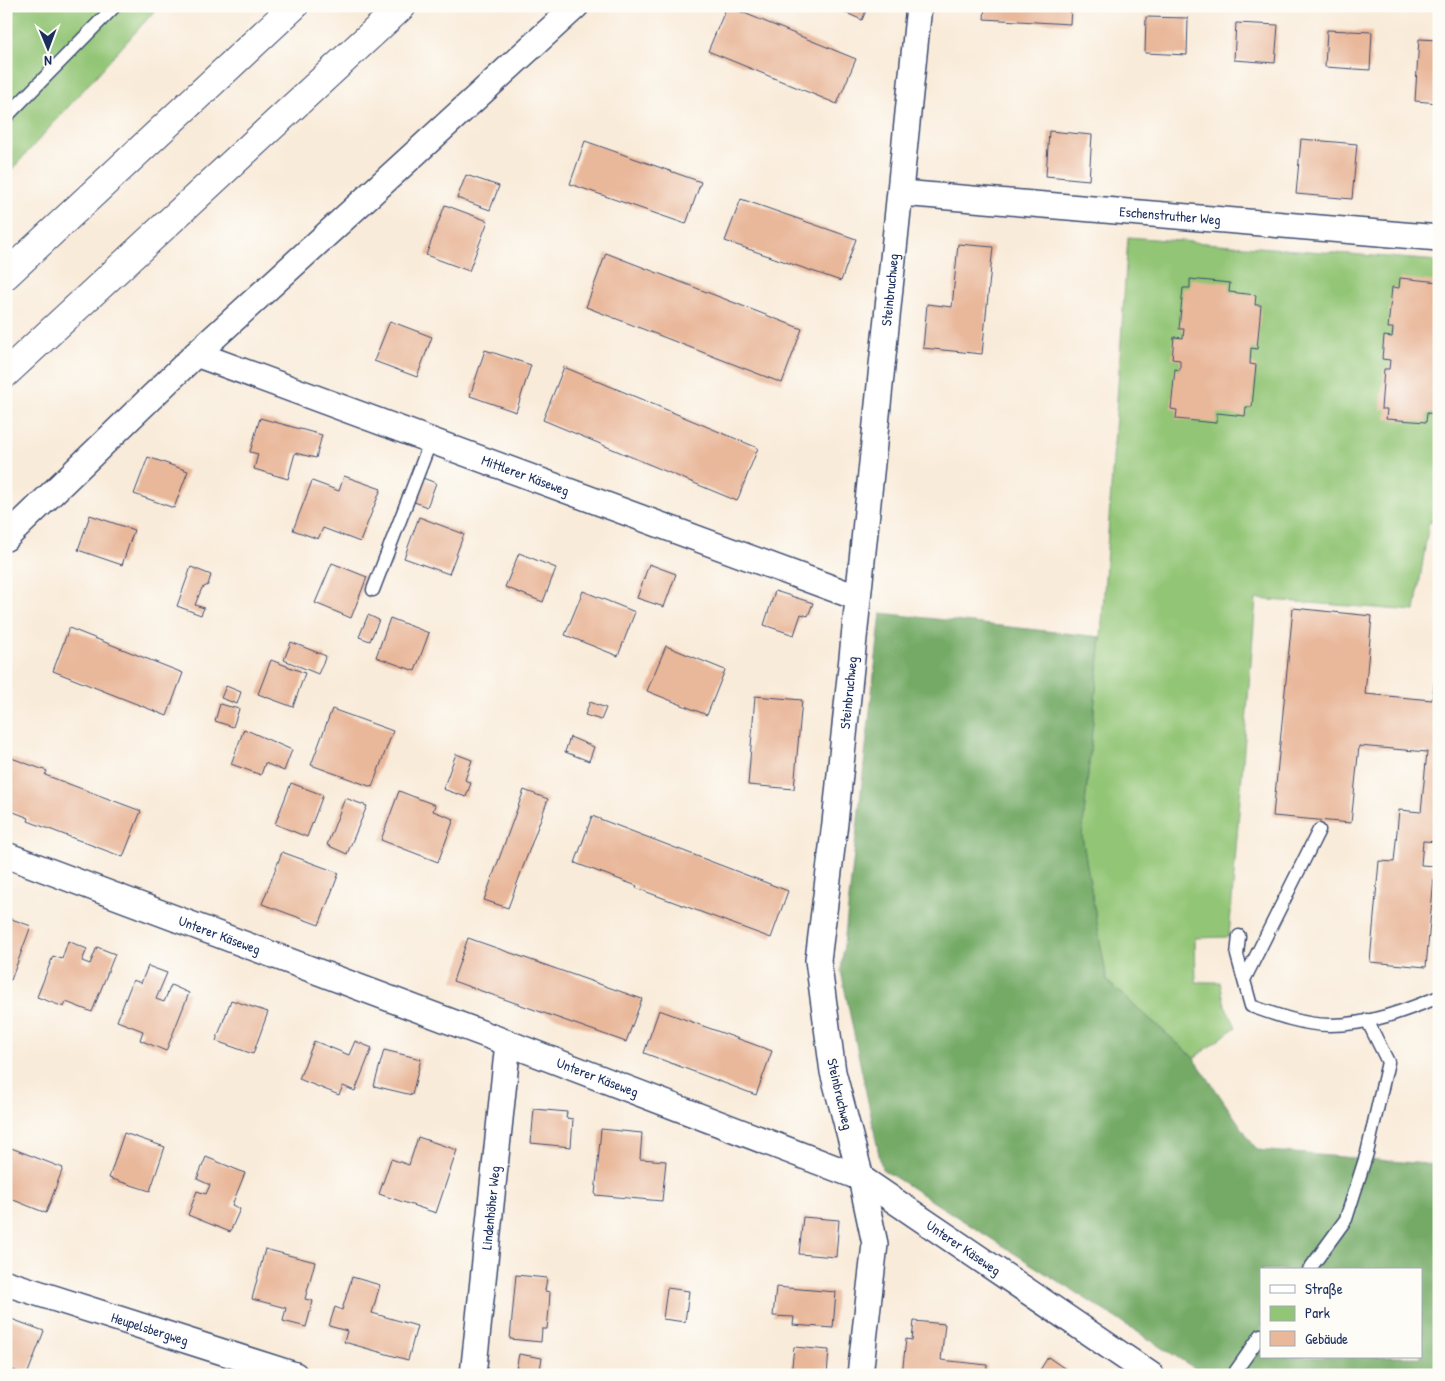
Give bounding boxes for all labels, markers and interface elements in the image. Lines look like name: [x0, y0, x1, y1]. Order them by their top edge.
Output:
north arrow: [22, 22, 72, 72]
text: N: [44, 52, 52, 71]
street label: Eschenstruther Weg: [1119, 201, 1221, 230]
street label: Steinbruchweg: [876, 253, 903, 327]
street label: Mittlerer Käseweg: [479, 450, 572, 501]
street label: Steinbruchweg: [835, 656, 862, 730]
street label: Unterer Käseweg: [176, 910, 263, 959]
street label: Unterer Käseweg: [554, 1053, 641, 1102]
street label: Steinbruchweg: [822, 1056, 858, 1132]
street label: Lindenhöher Weg: [476, 1165, 505, 1251]
street label: Unterer Käseweg: [923, 1215, 1005, 1280]
legend: [1260, 1268, 1422, 1358]
text: Straße: [1305, 1278, 1343, 1299]
text: Park: [1305, 1302, 1330, 1323]
street label: Heupelsbergweg: [109, 1307, 191, 1350]
text: Gebäude: [1305, 1328, 1348, 1349]

